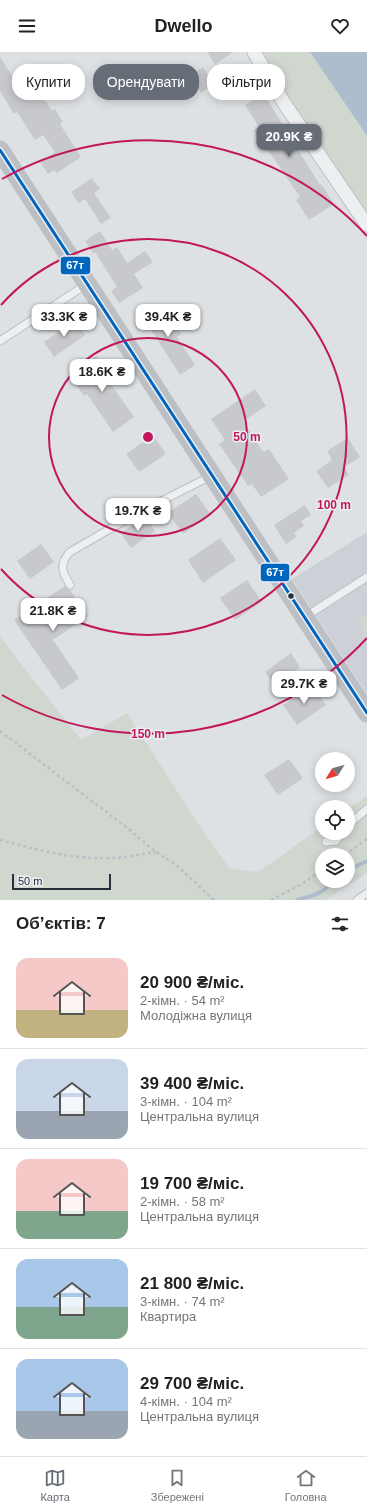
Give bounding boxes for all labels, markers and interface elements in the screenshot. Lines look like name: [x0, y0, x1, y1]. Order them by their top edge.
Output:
icon: menu: [16, 15, 38, 37]
icon: heart: [329, 15, 351, 37]
text: Dwello: [154, 16, 213, 36]
chip: Купити: [12, 64, 85, 100]
chip: Орендувати: [93, 64, 199, 100]
chip: Фільтри: [207, 64, 285, 100]
pin: 20.9K ₴: [252, 124, 326, 158]
text: 20.9K ₴: [266, 129, 312, 144]
line badge: 67т: [60, 256, 91, 275]
text: 67т: [66, 259, 84, 271]
pin: 33.3K ₴: [27, 304, 101, 338]
pin: 39.4K ₴: [131, 304, 205, 338]
text: 33.3K ₴: [41, 309, 87, 324]
text: 39.4K ₴: [145, 309, 191, 324]
pin: 18.6K ₴: [65, 359, 139, 393]
text: 18.6K ₴: [79, 364, 125, 379]
centre of rings: [141, 430, 155, 444]
text: 50 m: [233, 430, 261, 444]
pin: 19.7K ₴: [101, 498, 175, 532]
text: 100 m: [317, 498, 351, 512]
text: 19.7K ₴: [115, 503, 161, 518]
line badge: 67т: [260, 563, 290, 582]
text: 67т: [266, 566, 284, 578]
unlabelled marker: [286, 591, 296, 601]
pin: 21.8K ₴: [16, 598, 90, 632]
text: 21.8K ₴: [30, 603, 76, 618]
pin: 29.7K ₴: [267, 671, 341, 705]
text: 29.7K ₴: [281, 676, 327, 691]
text: 150 m: [131, 727, 165, 741]
north arrow: [315, 752, 355, 792]
map controls: [315, 752, 355, 888]
button: locate: [315, 800, 355, 840]
button: layers: [315, 848, 355, 888]
scale bar: [12, 872, 111, 891]
text: 50 m: [18, 875, 42, 887]
icon: filters: [329, 913, 351, 935]
text: Об’єктів: 7: [16, 914, 106, 933]
text: 20 900 ₴/міс.: [140, 973, 244, 992]
icon: home: [48, 974, 96, 1022]
text: 2-кімн. · 54 m²: [140, 993, 225, 1008]
text: Молодіжна вулиця: [140, 1008, 252, 1023]
text: 39 400 ₴/міс.: [140, 1074, 244, 1093]
icon: home: [48, 1075, 96, 1123]
text: 3-кімн. · 104 m²: [140, 1094, 232, 1109]
text: Центральна вулиця: [140, 1109, 259, 1124]
text: 19 700 ₴/міс.: [140, 1174, 244, 1193]
icon: home: [48, 1175, 96, 1223]
text: 2-кімн. · 58 m²: [140, 1194, 225, 1209]
text: Центральна вулиця: [140, 1209, 259, 1224]
text: 21 800 ₴/міс.: [140, 1274, 244, 1293]
icon: home: [48, 1275, 96, 1323]
text: 3-кімн. · 74 m²: [140, 1294, 225, 1309]
text: Квартира: [140, 1309, 196, 1324]
text: 29 700 ₴/міс.: [140, 1374, 244, 1393]
icon: home: [48, 1375, 96, 1423]
text: 4-кімн. · 104 m²: [140, 1394, 232, 1409]
text: Центральна вулиця: [140, 1409, 259, 1424]
tab: Карта: [40, 1467, 70, 1503]
tab: Збережені: [151, 1467, 204, 1503]
tab: Головна: [285, 1467, 327, 1503]

